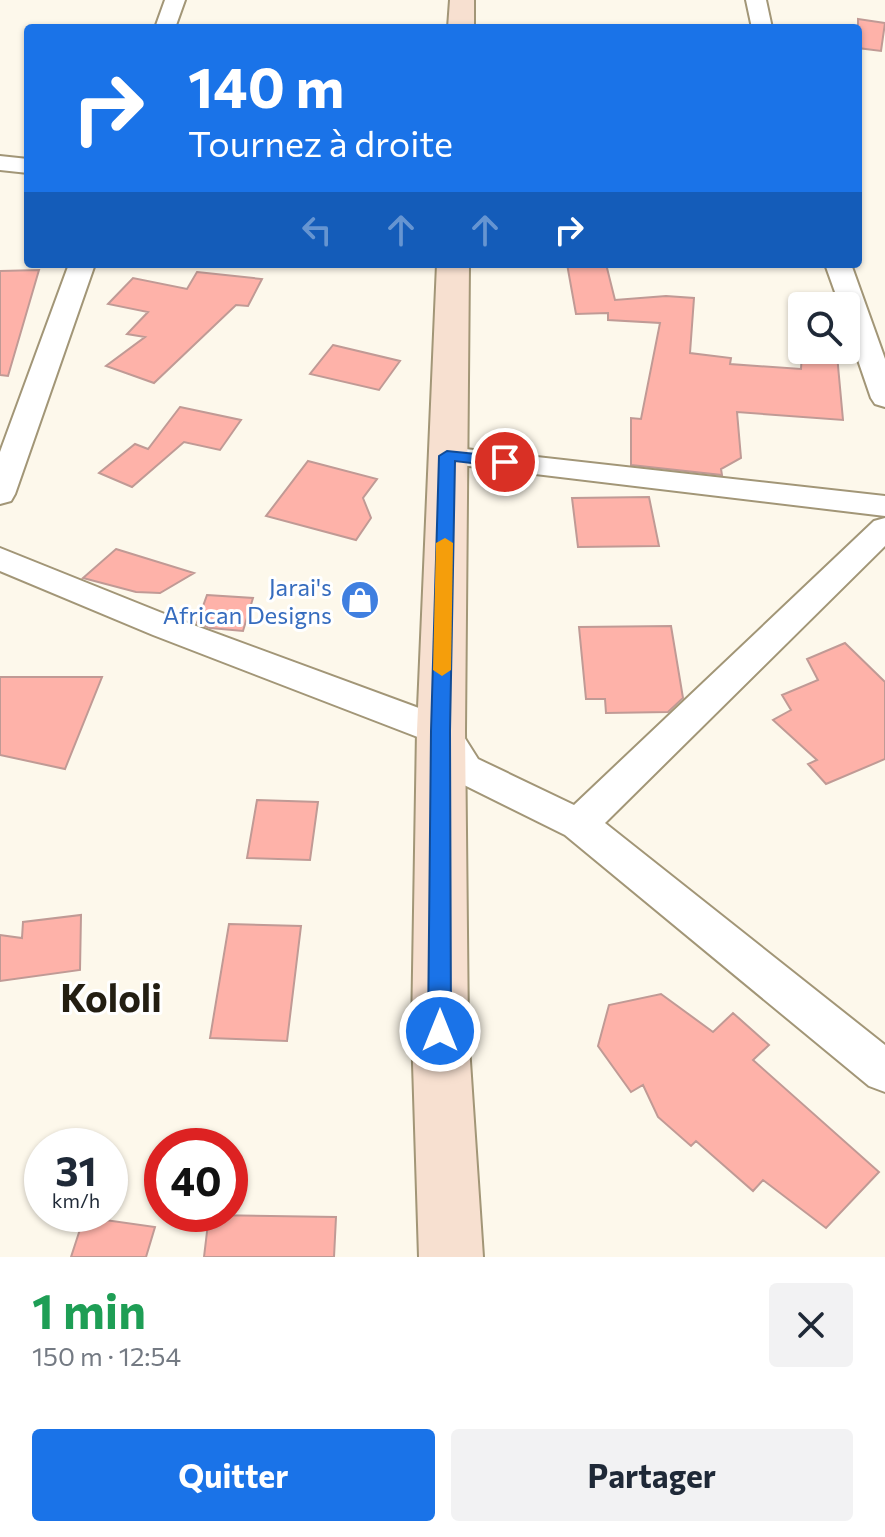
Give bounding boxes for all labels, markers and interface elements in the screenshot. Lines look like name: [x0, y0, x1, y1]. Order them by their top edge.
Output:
text: 140 m: [188, 51, 344, 120]
icon: right: [56, 56, 160, 160]
text: Tournez à droite: [188, 120, 453, 164]
icon: left: [295, 208, 339, 252]
icon: ahead: [379, 208, 423, 252]
icon: ahead: [463, 208, 507, 252]
icon: right: [547, 208, 591, 252]
map controls: [788, 292, 860, 364]
button: search: [788, 292, 860, 364]
pin: [471, 428, 539, 496]
icon: arrive: [483, 440, 527, 484]
place label: Jarai's African Designs: [163, 572, 332, 629]
shop icon: Jarai's African Designs: [339, 579, 381, 621]
district label: Kololi: [60, 973, 162, 1020]
position arrow: [398, 989, 482, 1073]
speed limit sign: 40: [144, 1128, 248, 1232]
text: 31: [55, 1145, 97, 1194]
text: km/h: [52, 1188, 100, 1212]
text: 1 min: [32, 1280, 146, 1339]
button: close: [769, 1283, 853, 1367]
text: 150 m · 12:54: [32, 1340, 181, 1371]
button: Quitter: [32, 1429, 435, 1521]
button: Partager: [451, 1429, 853, 1521]

